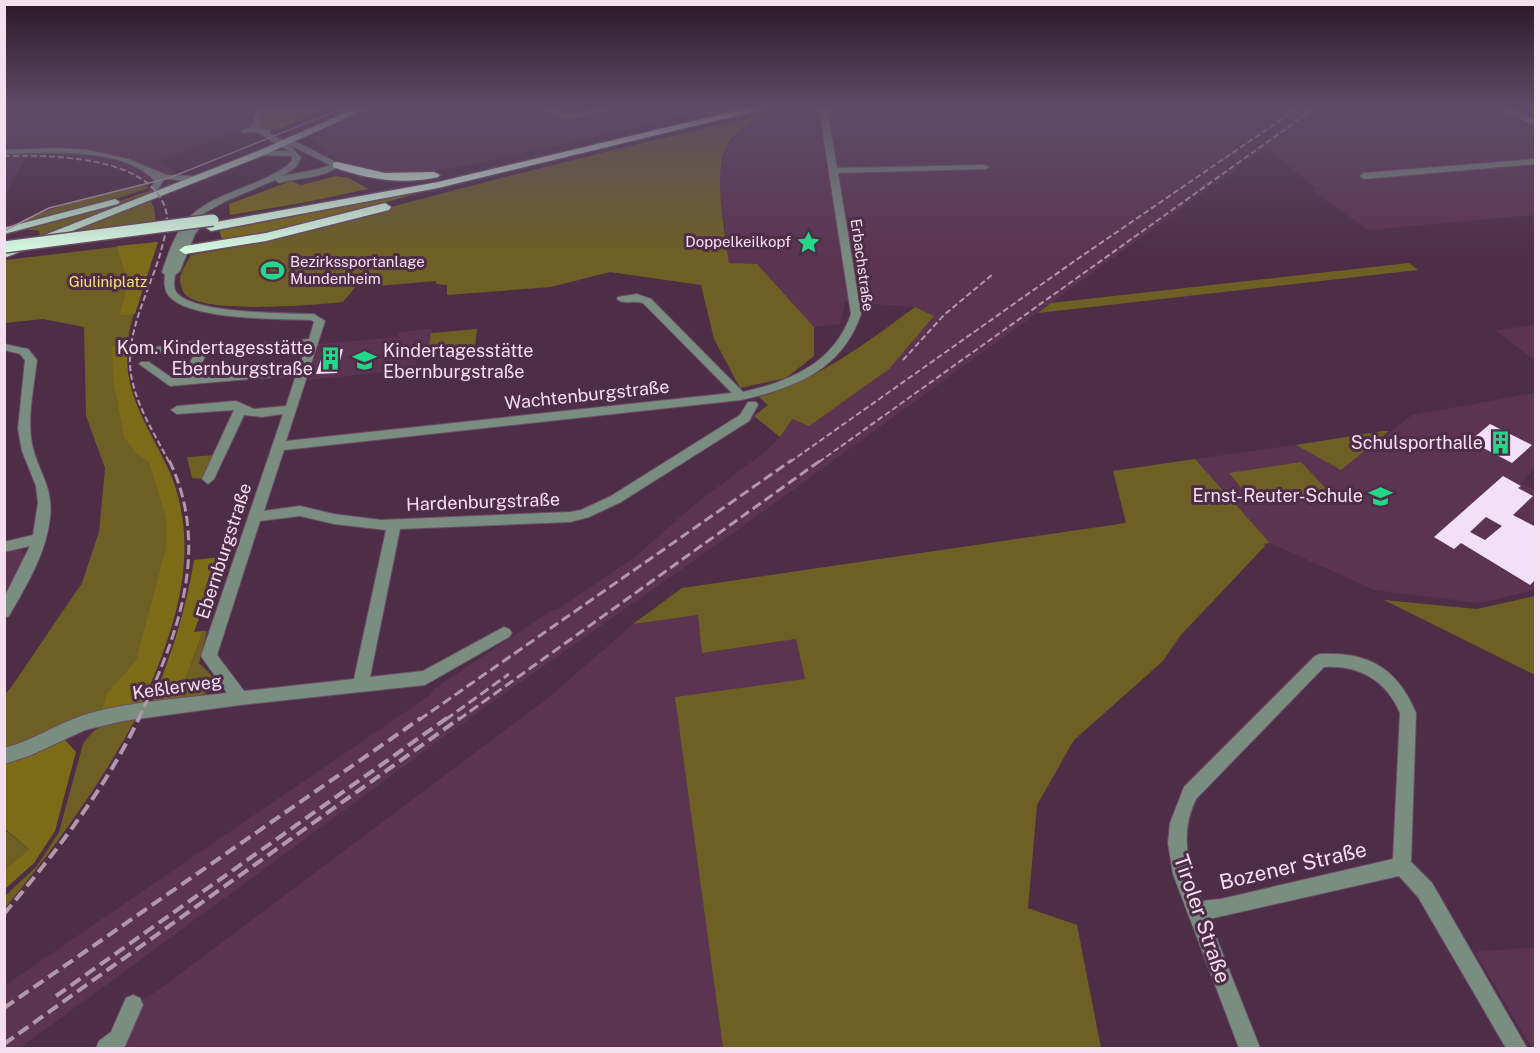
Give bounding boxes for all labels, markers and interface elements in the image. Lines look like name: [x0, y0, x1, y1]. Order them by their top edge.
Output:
street label: Erbachstraße: [848, 218, 877, 312]
place icon: Doppelkeilkopf: [796, 229, 822, 255]
place label: Doppelkeilkopf: [685, 233, 791, 250]
place label: Bezirkssportanlage Mundenheim: [290, 253, 425, 287]
sports icon: Bezirkssportanlage Mundenheim: [259, 258, 285, 284]
park label: Giuliniplatz: [69, 273, 147, 290]
place label: Kom. Kindertagesstätte Ebernburgstraße: [117, 337, 313, 379]
place label: Kindertagesstätte Ebernburgstraße: [383, 340, 533, 382]
building icon: Kom. Kindertagesstätte Ebernburgstraße: [318, 345, 344, 371]
school or university icon: Kindertagesstätte Ebernburgstraße: [352, 348, 378, 374]
street label: Wachtenburgstraße: [503, 375, 670, 414]
building icon: Schulsporthalle: [1488, 430, 1514, 456]
place label: Schulsporthalle: [1351, 432, 1483, 453]
street label: Ebernburgstraße: [192, 480, 255, 621]
school or university icon: Ernst-Reuter-Schule: [1368, 483, 1394, 509]
place label: Ernst-Reuter-Schule: [1193, 485, 1363, 506]
street label: Hardenburgstraße: [406, 488, 560, 515]
street label: Keßlerweg: [131, 670, 223, 703]
street label: Bozener Straße: [1217, 836, 1369, 895]
street label: Tiroler Straße: [1169, 851, 1236, 986]

